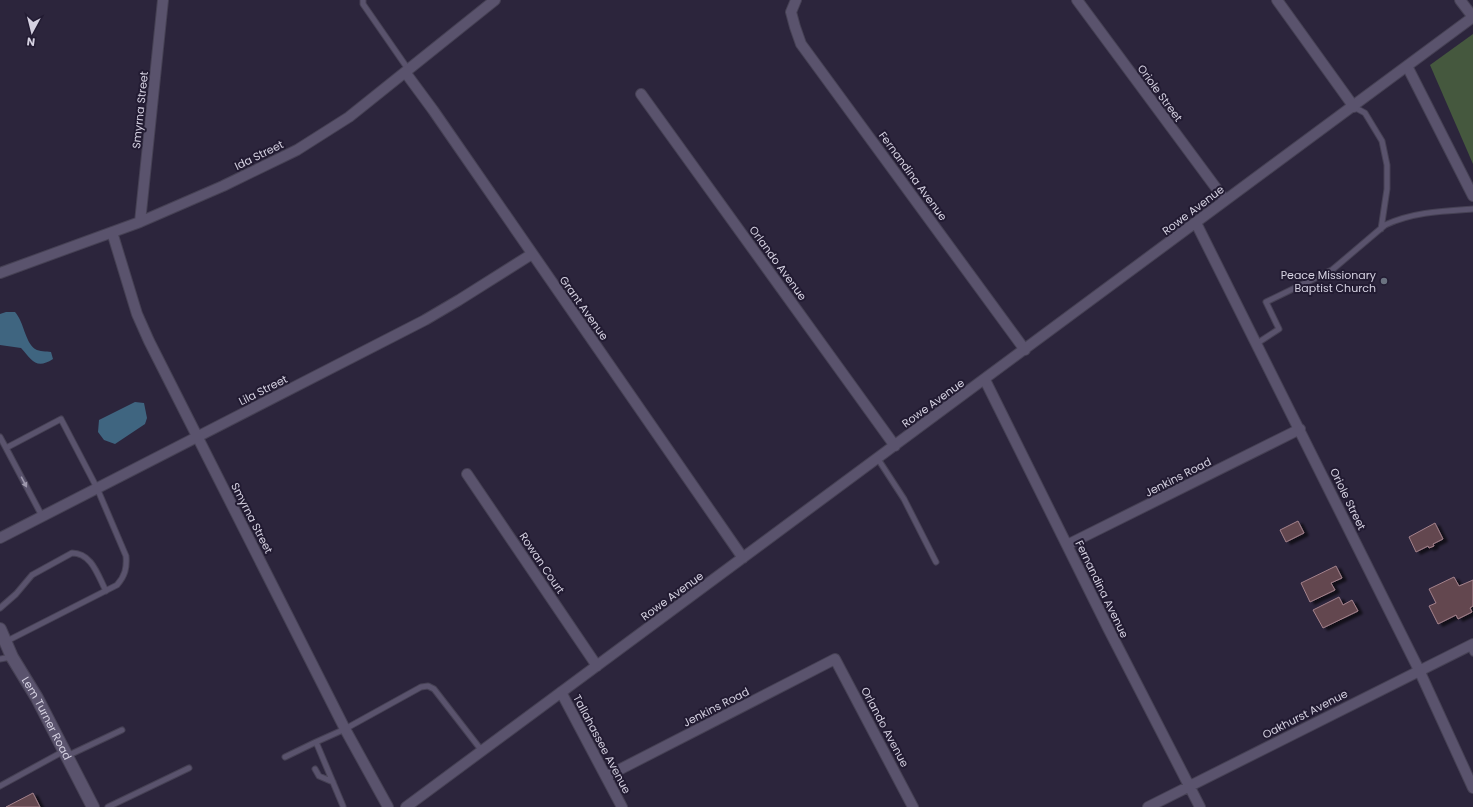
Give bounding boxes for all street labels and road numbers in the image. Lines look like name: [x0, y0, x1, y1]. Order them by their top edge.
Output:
street label: Oriole Street: [1134, 61, 1186, 125]
street label: Smyrna Street: [128, 71, 152, 149]
street label: Fernandina Avenue: [875, 128, 951, 224]
street label: Ida Street: [232, 136, 286, 174]
street label: Rowe Avenue: [1159, 181, 1227, 239]
street label: Orlando Avenue: [745, 222, 811, 304]
street label: Grant Avenue: [556, 273, 612, 344]
street label: Lila Street: [236, 371, 290, 409]
street label: Rowe Avenue: [898, 375, 968, 431]
street label: Jenkins Road: [1142, 453, 1214, 501]
street label: Oriole Street: [1326, 465, 1370, 533]
street label: Smyrna Street: [227, 480, 277, 556]
street label: Rowan Court: [516, 529, 568, 597]
street label: Fernandina Avenue: [1071, 537, 1133, 641]
street label: Rowe Avenue: [637, 568, 707, 624]
street label: Lem Turner Road: [18, 674, 76, 763]
street label: Jenkins Road: [680, 683, 752, 731]
street label: Orlando Avenue: [857, 684, 913, 770]
street label: Oakhurst Avenue: [1260, 685, 1351, 742]
street label: Tallahassee Avenue: [569, 692, 635, 797]

